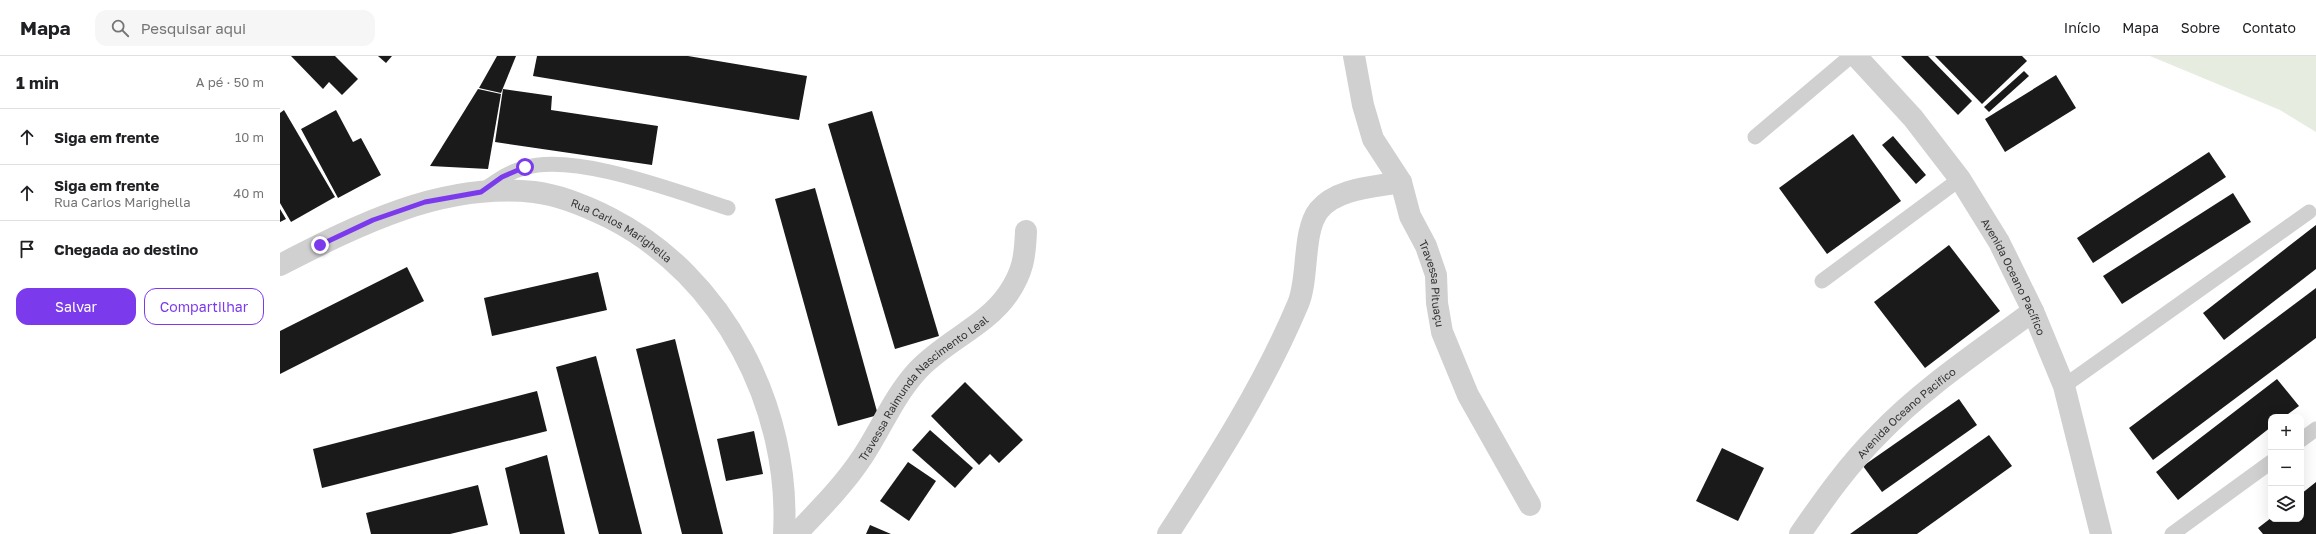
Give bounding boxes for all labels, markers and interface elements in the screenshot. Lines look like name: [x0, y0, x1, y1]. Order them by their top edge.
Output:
search box: [95, 10, 375, 46]
text: Mapa: [20, 16, 71, 39]
icon: search: [109, 17, 131, 39]
text: Pesquisar aqui: [141, 19, 246, 37]
text: Início: [2064, 19, 2100, 36]
text: Mapa: [2122, 19, 2159, 36]
text: Sobre: [2181, 19, 2220, 36]
text: Contato: [2242, 19, 2296, 36]
text: 1 min: [16, 72, 59, 93]
text: A pé · 50 m: [196, 74, 264, 90]
icon: ahead: [16, 126, 38, 148]
text: Siga em frente: [54, 128, 159, 146]
text: 10 m: [235, 129, 264, 145]
route start: [516, 158, 534, 176]
text: Siga em frente: [54, 176, 159, 194]
icon: ahead: [16, 182, 38, 204]
text: 40 m: [233, 185, 264, 201]
text: Rua Carlos Marighella: [54, 194, 191, 210]
street label: Rua Carlos Marighella: [569, 195, 675, 264]
street label: Avenida Oceano Pacífico: [1979, 216, 2049, 337]
route end: [311, 236, 329, 254]
street label: Travessa Pituaçu: [1417, 237, 1448, 328]
icon: arrive: [16, 238, 38, 260]
text: Chegada ao destino: [54, 240, 198, 258]
button: Salvar: [16, 288, 136, 325]
button: Compartilhar: [144, 288, 264, 325]
street label: Travessa Raimunda Nascimento Leal: [855, 312, 991, 463]
street label: Avenida Oceano Pacifico: [1854, 364, 1958, 460]
map controls: [2268, 414, 2304, 522]
button: +: [2268, 414, 2304, 450]
button: −: [2268, 450, 2304, 486]
button: layers: [2268, 486, 2304, 522]

